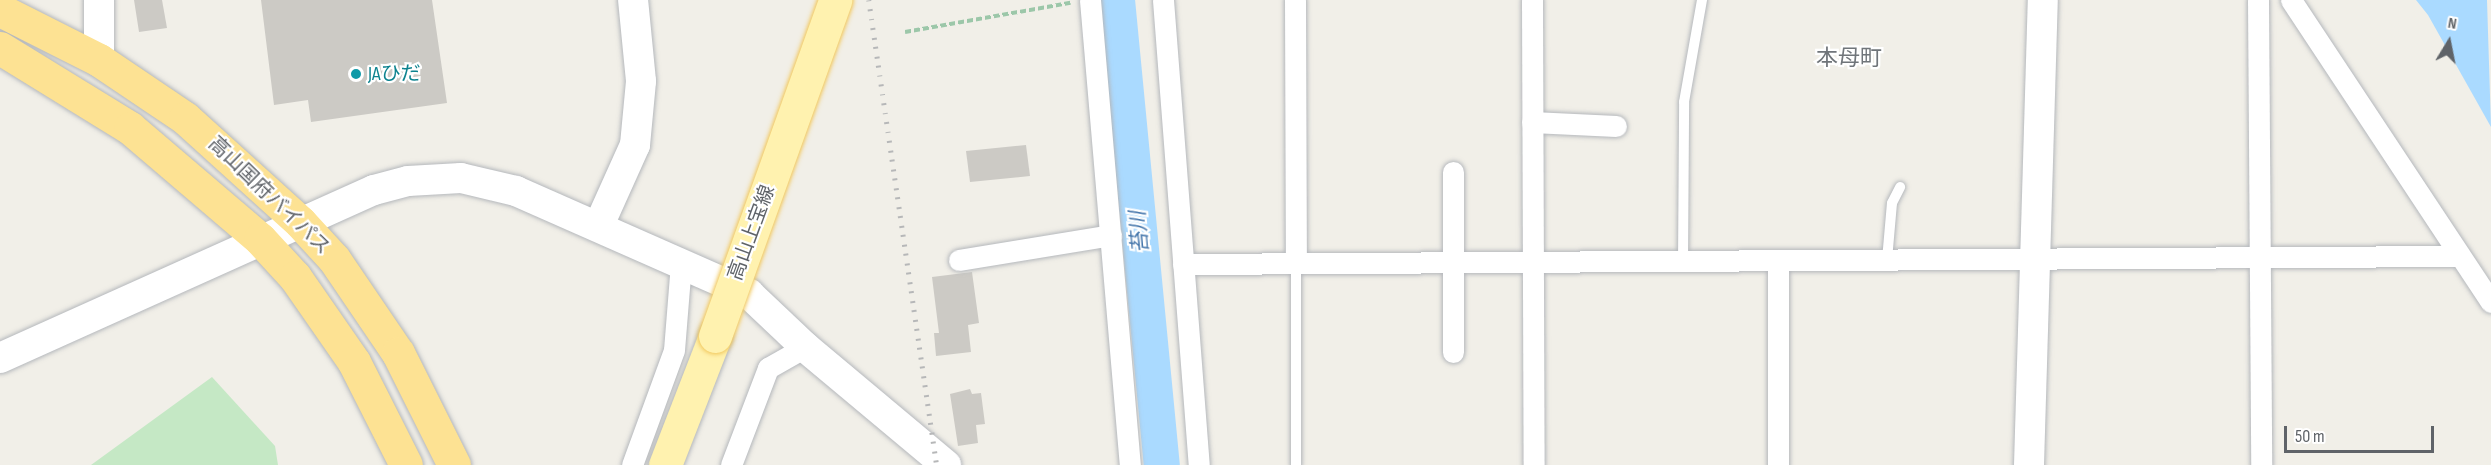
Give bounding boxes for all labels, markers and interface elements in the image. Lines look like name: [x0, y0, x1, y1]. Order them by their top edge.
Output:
north arrow: [2419, 12, 2479, 72]
text: N: [2446, 14, 2458, 34]
district label: 本母町: [1816, 46, 1882, 72]
place label: JAひだ: [368, 62, 421, 86]
marker: JAひだ: [349, 67, 363, 81]
street label: 高山国府バイパス: [203, 132, 335, 260]
street label: 高山上宝線: [724, 182, 780, 284]
water label: 苔川: [1126, 210, 1154, 254]
scale bar: [2287, 414, 2437, 452]
text: 50 m: [2295, 426, 2325, 447]

